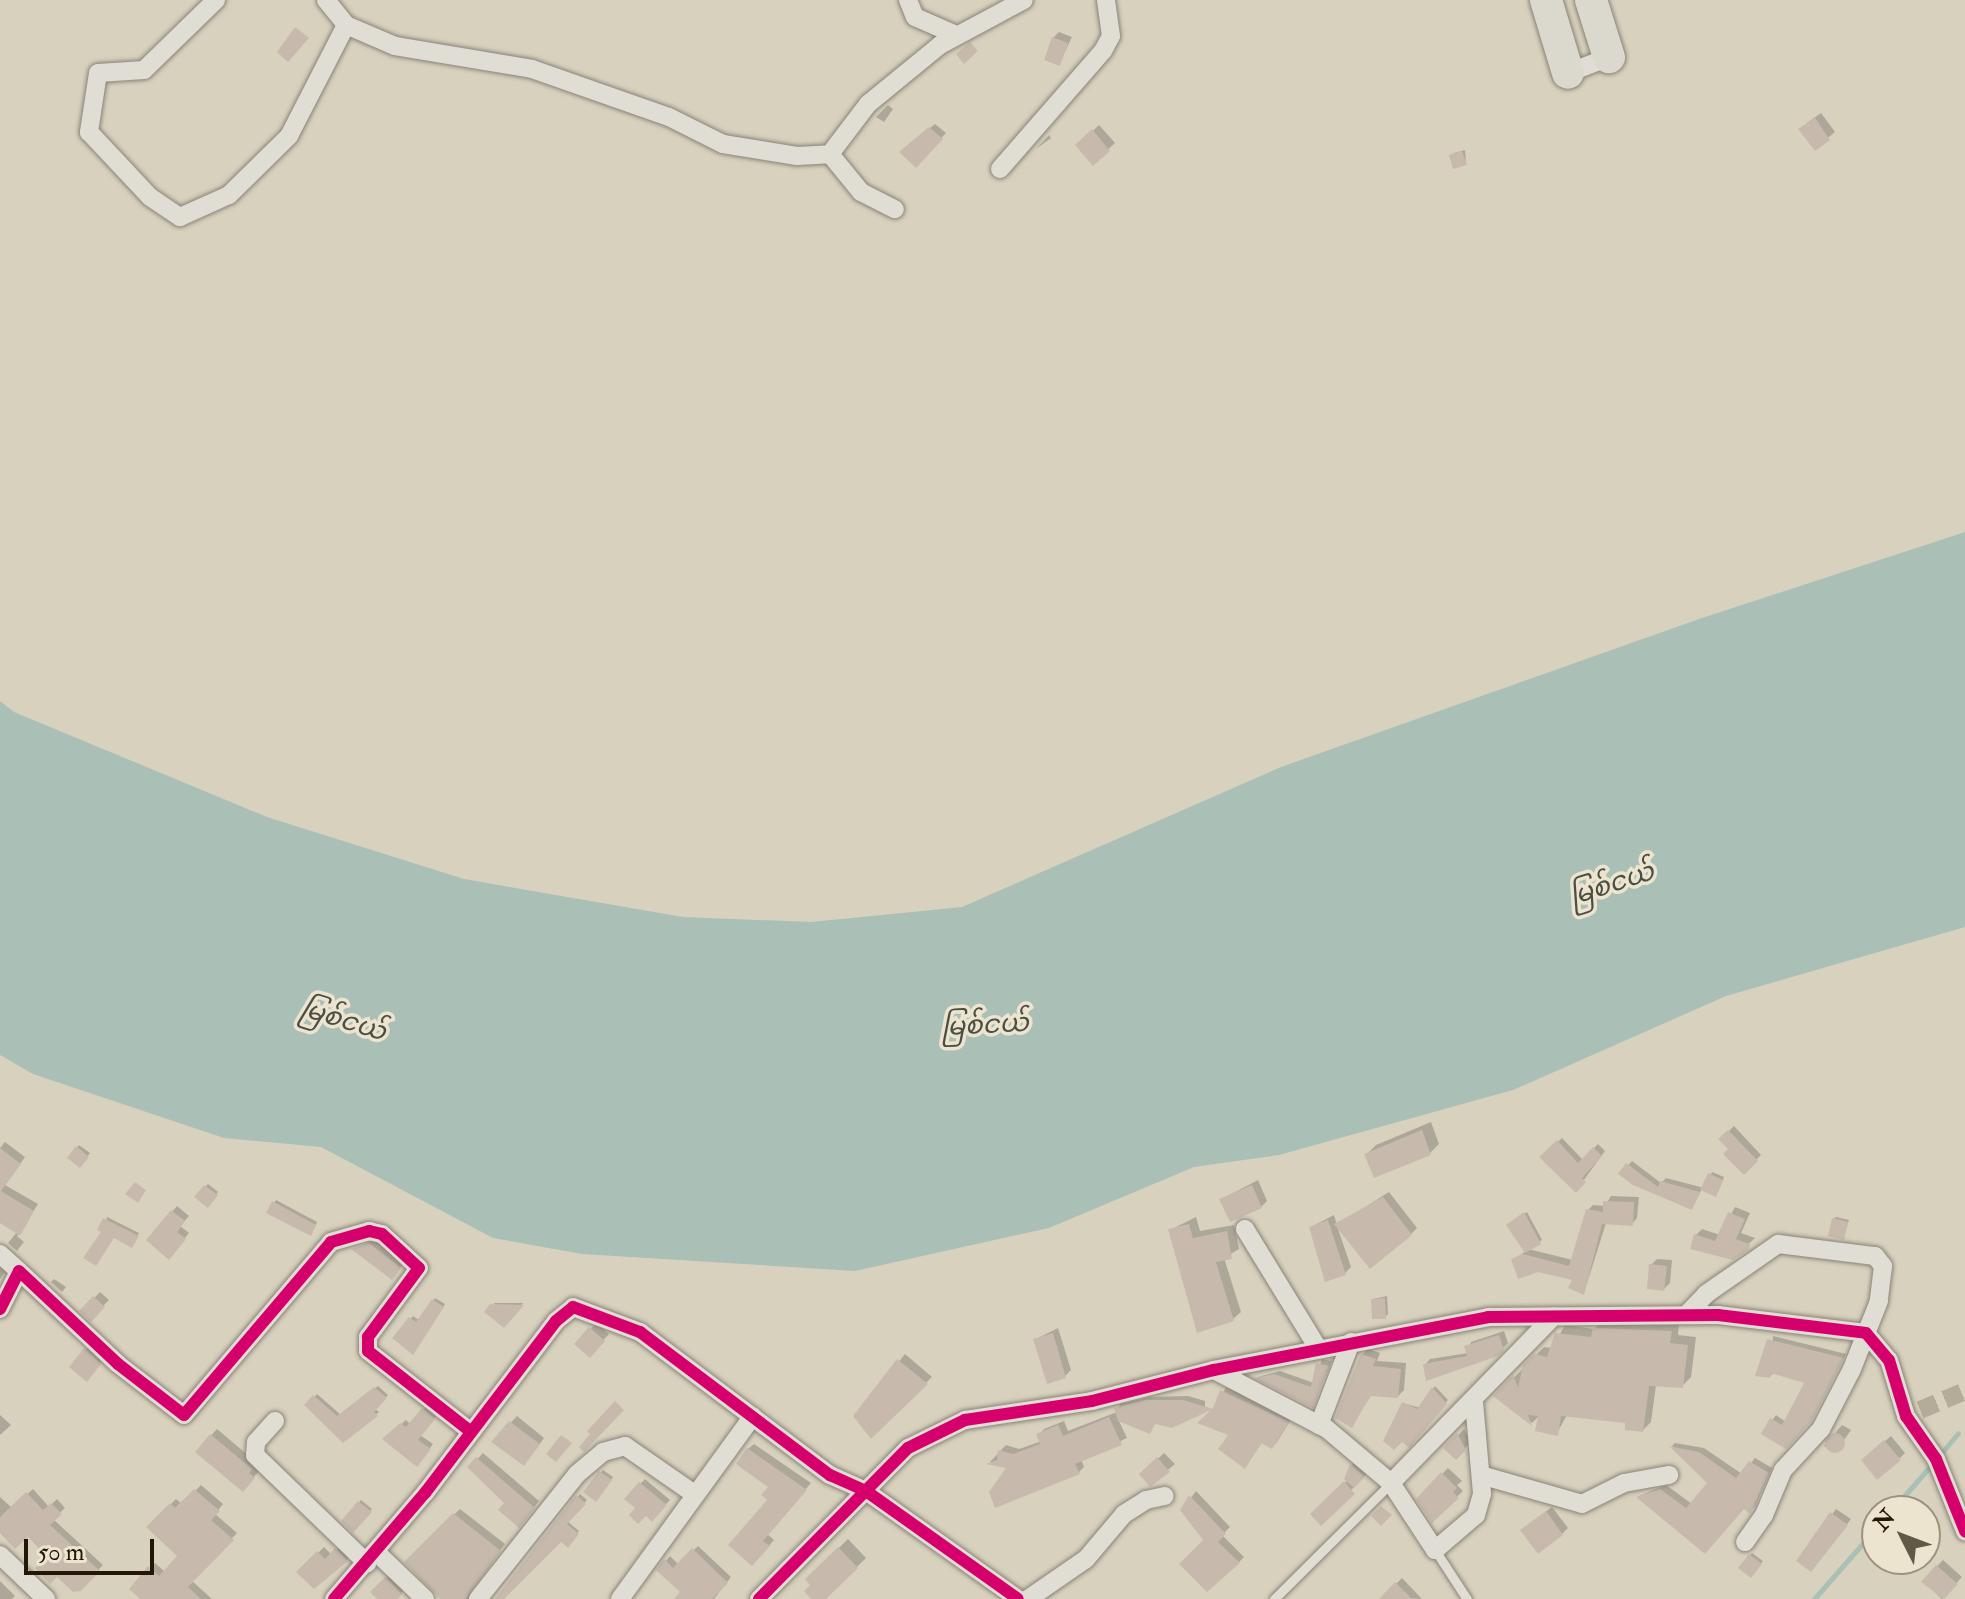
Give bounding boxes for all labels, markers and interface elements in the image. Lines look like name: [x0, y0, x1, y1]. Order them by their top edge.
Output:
water label: မြစ်ငယ်: [1566, 857, 1658, 913]
water label: မြစ်ငယ်: [297, 993, 389, 1049]
water label: မြစ်ငယ်: [941, 1008, 1029, 1044]
north arrow: [1861, 1495, 1941, 1575]
text: N: [1868, 1504, 1902, 1537]
scale bar: [28, 1523, 158, 1573]
text: 50 m: [38, 1537, 84, 1568]

